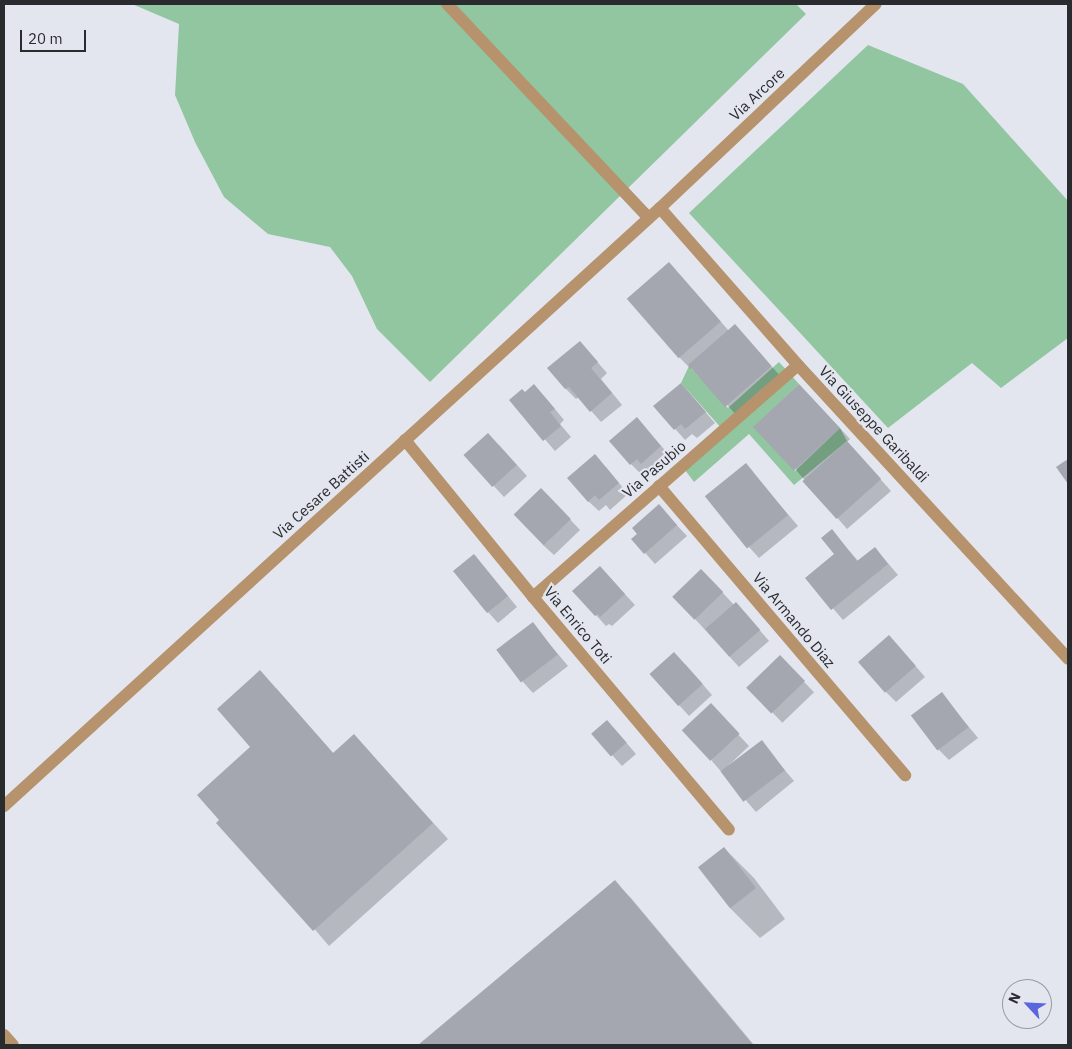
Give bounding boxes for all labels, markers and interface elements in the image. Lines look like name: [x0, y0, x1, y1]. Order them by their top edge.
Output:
scale bar: [22, 20, 89, 52]
text: 20 m: [28, 29, 63, 48]
street label: Via Arcore: [726, 64, 788, 124]
street label: Via Giuseppe Garibaldi: [815, 362, 933, 486]
street label: Via Pasubio: [619, 437, 689, 501]
street label: Via Cesare Battisti: [269, 447, 373, 543]
street label: Via Armando Diaz: [749, 569, 839, 671]
street label: Via Enrico Toti: [540, 583, 616, 667]
north arrow: [1002, 979, 1052, 1029]
text: N: [1004, 990, 1025, 1006]

